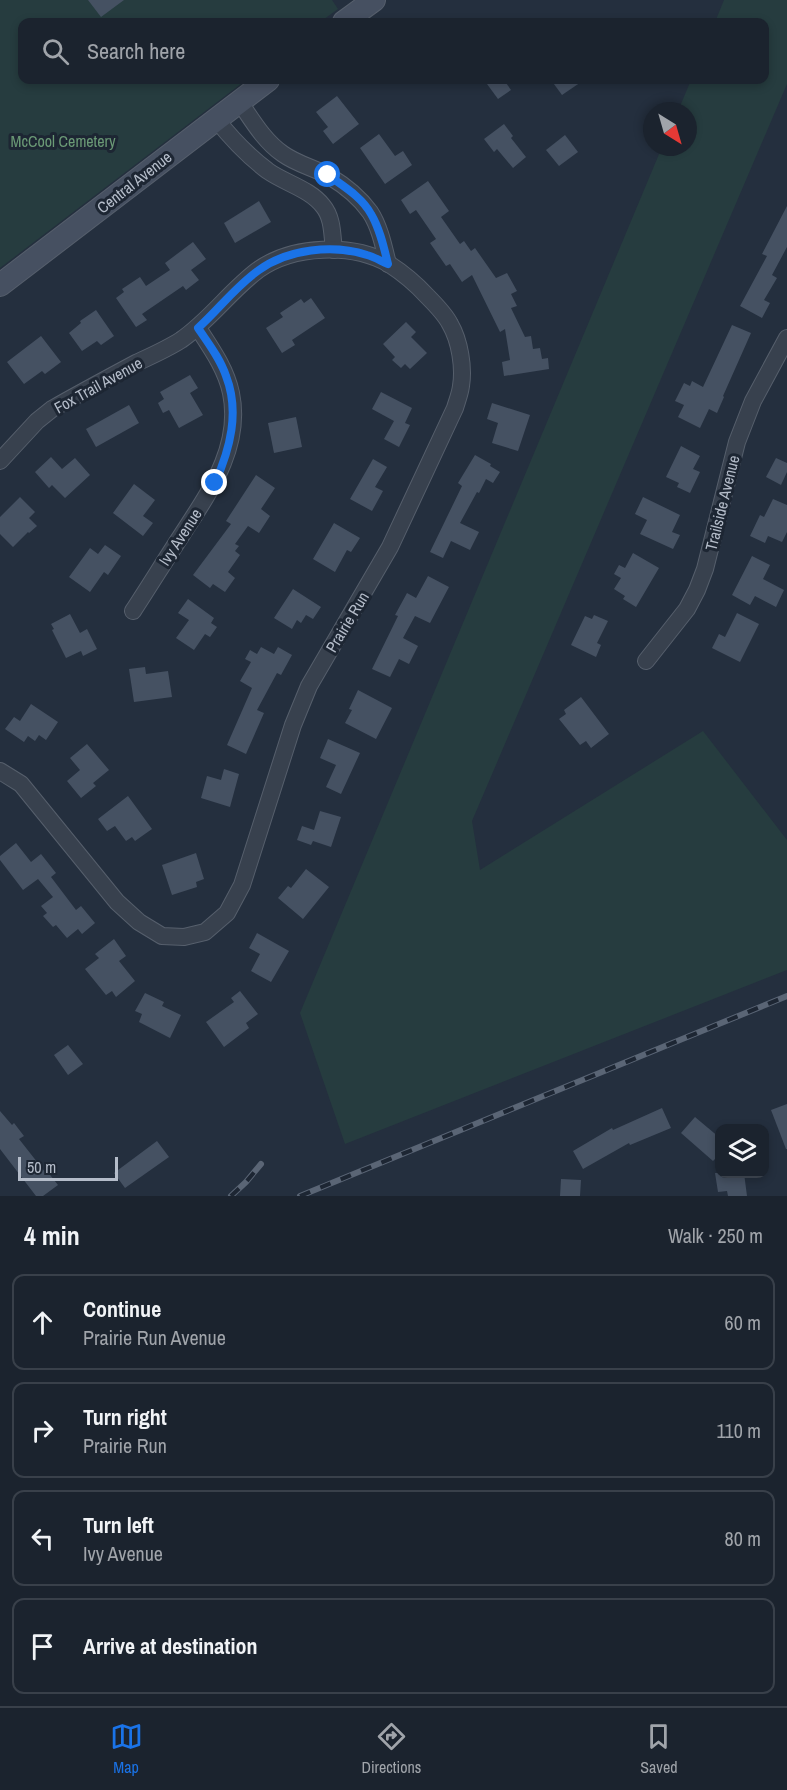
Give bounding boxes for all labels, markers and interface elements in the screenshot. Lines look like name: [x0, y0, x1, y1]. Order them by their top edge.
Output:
search box: [18, 18, 769, 84]
icon: search: [39, 35, 72, 68]
text: Search here: [87, 36, 185, 66]
north arrow: [643, 102, 697, 156]
park label: McCool Cemetery: [11, 130, 116, 152]
street label: Central Avenue: [92, 146, 176, 218]
route start: [314, 161, 340, 187]
street label: Fox Trail Avenue: [50, 352, 146, 418]
street label: Trailside Avenue: [700, 453, 744, 553]
route end: [201, 469, 227, 495]
street label: Ivy Avenue: [153, 504, 207, 570]
street label: Prairie Run: [320, 588, 374, 656]
map controls: [715, 1124, 769, 1178]
button: layers: [715, 1124, 769, 1178]
scale bar: [18, 1154, 118, 1182]
text: 50 m: [27, 1156, 56, 1178]
text: 4 min: [24, 1218, 80, 1253]
text: Walk · 250 m: [668, 1222, 763, 1249]
text: Continue: [83, 1294, 161, 1324]
icon: ahead: [26, 1306, 59, 1339]
text: 60 m: [725, 1309, 761, 1336]
text: Prairie Run Avenue: [83, 1324, 226, 1351]
text: Turn right: [83, 1402, 167, 1432]
icon: right: [26, 1414, 59, 1447]
text: 110 m: [717, 1417, 761, 1444]
text: Prairie Run: [83, 1432, 167, 1459]
text: Turn left: [83, 1510, 154, 1540]
icon: left: [26, 1522, 59, 1555]
text: 80 m: [725, 1525, 761, 1552]
text: Ivy Avenue: [83, 1540, 163, 1567]
icon: arrive: [26, 1630, 59, 1663]
text: Arrive at destination: [83, 1631, 257, 1661]
tab: Map: [110, 1720, 143, 1778]
tab: Directions: [362, 1720, 421, 1778]
tab: Saved: [640, 1720, 678, 1778]

